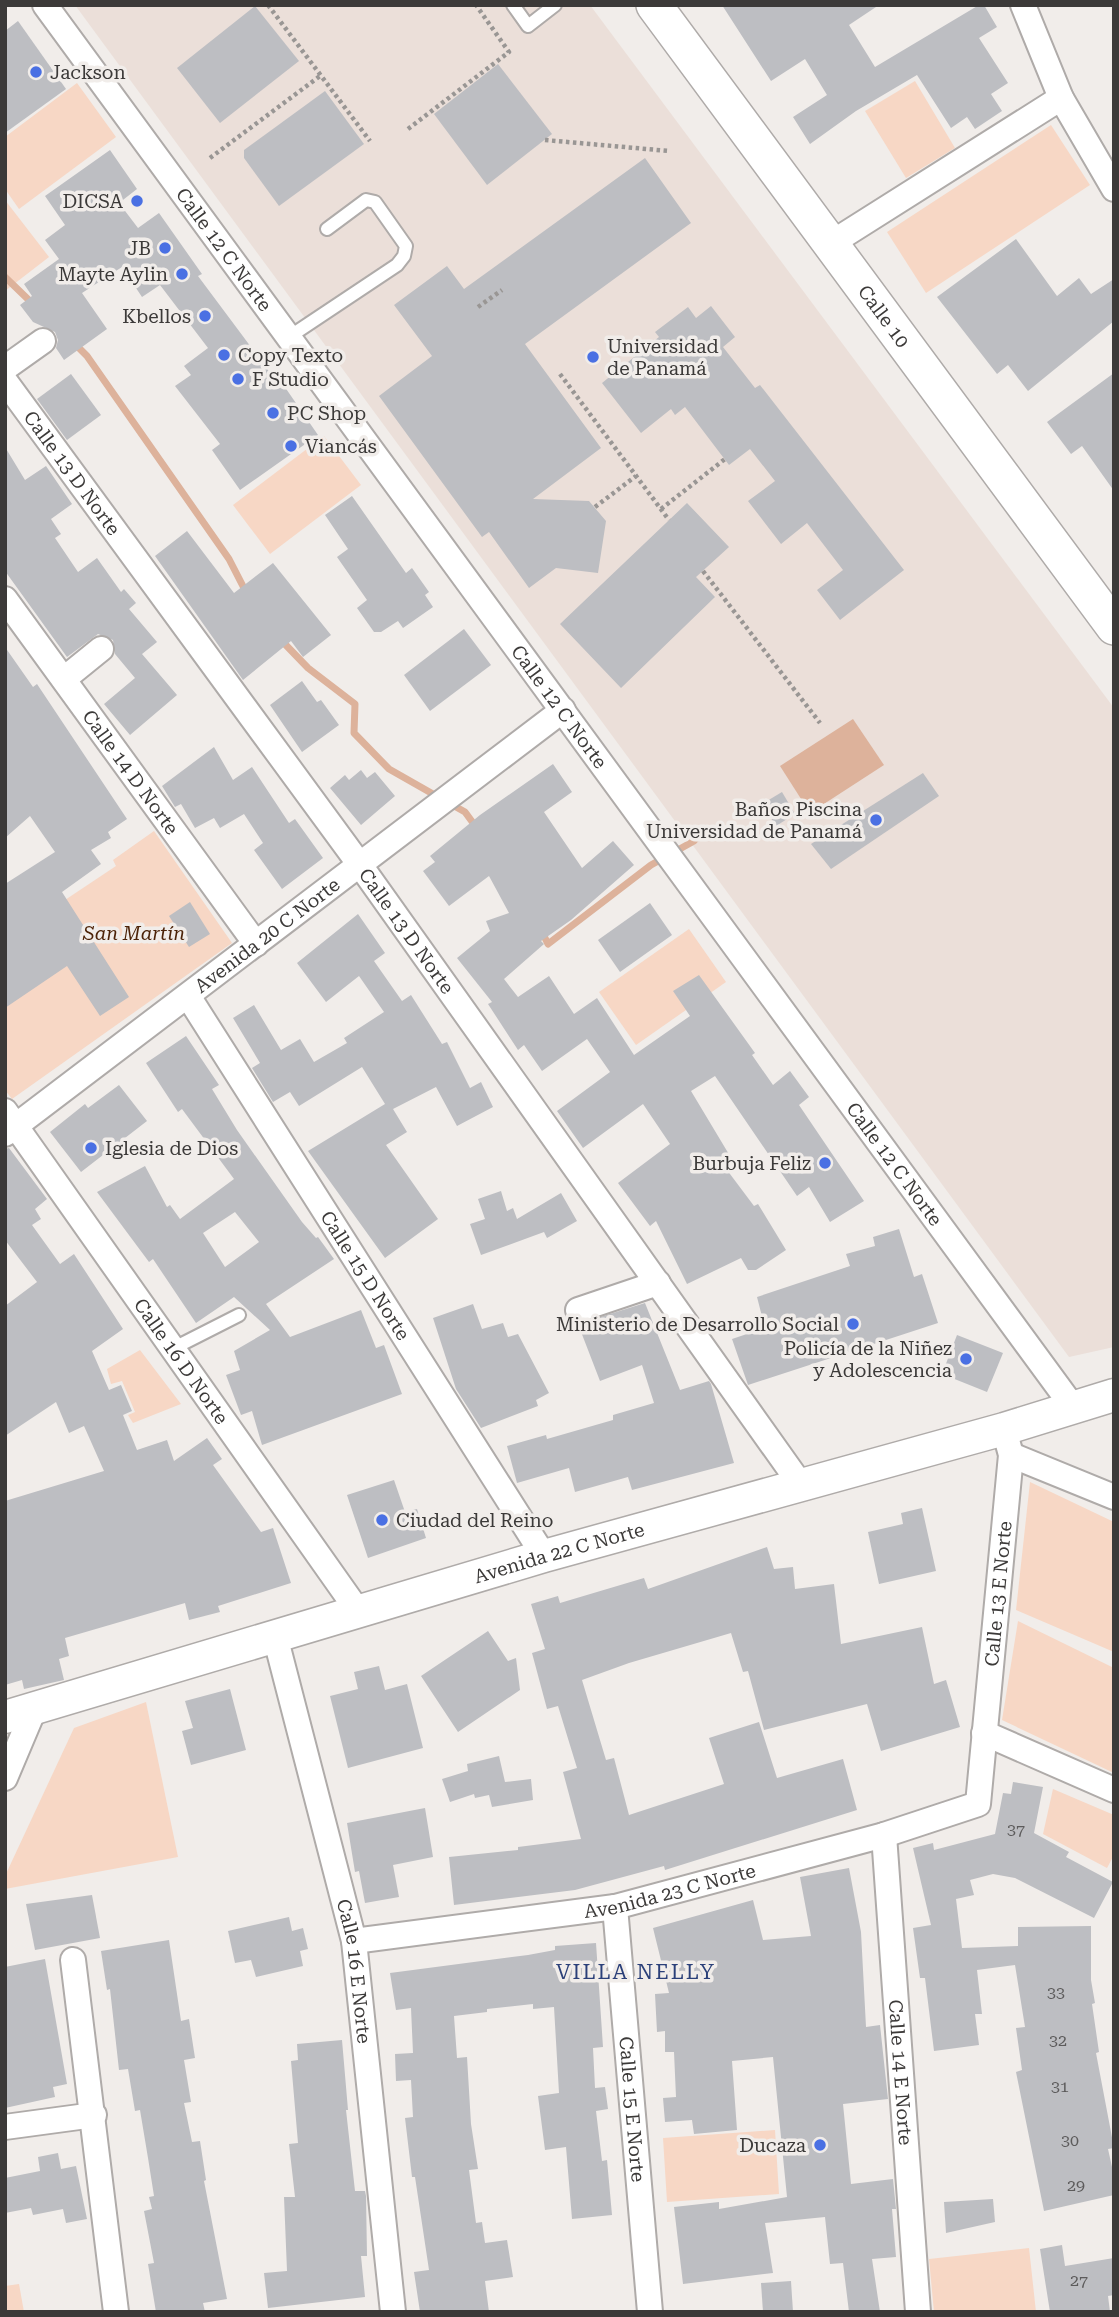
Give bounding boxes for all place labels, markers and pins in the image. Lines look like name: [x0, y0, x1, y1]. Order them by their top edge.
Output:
place label: Jackson: [50, 61, 126, 84]
marker: Jackson: [28, 64, 44, 80]
place label: DICSA: [62, 190, 124, 213]
marker: DICSA: [129, 193, 145, 209]
place label: JB: [128, 237, 151, 260]
marker: JB: [157, 240, 173, 256]
place label: Mayte Aylin: [58, 263, 168, 286]
marker: Mayte Aylin: [174, 266, 190, 282]
place label: Kbellos: [122, 305, 191, 328]
marker: Kbellos: [197, 308, 213, 324]
place label: Universidad de Panamá: [607, 335, 719, 380]
place label: Copy Texto: [238, 344, 343, 367]
marker: Copy Texto: [216, 347, 232, 363]
marker: Universidad de Panamá: [585, 349, 601, 365]
place label: F Studio: [252, 368, 329, 391]
marker: F Studio: [230, 371, 246, 387]
place label: PC Shop: [287, 402, 366, 425]
marker: PC Shop: [265, 405, 281, 421]
place label: Vianca´s: [305, 435, 377, 458]
marker: Vianca´s: [283, 438, 299, 454]
place label: Baños Piscina Universidad de Panamá: [646, 798, 863, 843]
marker: Baños Piscina Universidad de Panamá: [868, 812, 884, 828]
place label: Iglesia de Dios: [105, 1137, 238, 1160]
marker: Iglesia de Dios: [83, 1140, 99, 1156]
place label: Burbuja Feliz: [692, 1152, 811, 1175]
marker: Burbuja Feliz: [817, 1155, 833, 1171]
place label: Ministerio de Desarrollo Social: [556, 1313, 839, 1336]
marker: Ministerio de Desarrollo Social: [845, 1316, 861, 1332]
place label: Policía de la Niñez y Adolescencia: [784, 1337, 953, 1382]
marker: Policía de la Niñez y Adolescencia: [958, 1351, 974, 1367]
place label: Ciudad del Reino: [396, 1509, 553, 1532]
marker: Ciudad del Reino: [374, 1512, 390, 1528]
place label: Ducaza: [739, 2134, 807, 2157]
marker: Ducaza: [812, 2137, 828, 2153]

